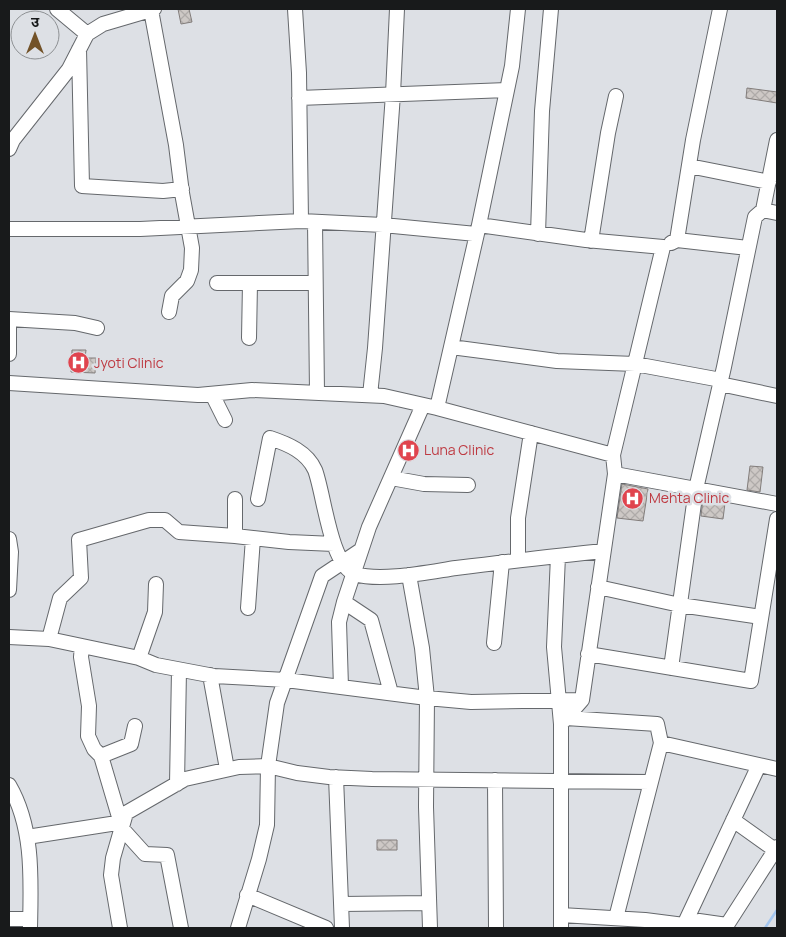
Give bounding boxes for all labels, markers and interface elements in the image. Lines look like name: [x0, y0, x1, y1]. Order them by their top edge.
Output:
north arrow: [10, 10, 60, 60]
text: उ: [31, 12, 40, 31]
hospital icon: Jyoti Clinic: [66, 351, 90, 375]
place label: Jyoti Clinic: [94, 353, 164, 372]
hospital icon: Luna Clinic: [396, 438, 420, 462]
place label: Luna Clinic: [424, 440, 494, 459]
hospital icon: Mehta Clinic: [621, 486, 645, 510]
place label: Mehta Clinic: [649, 488, 730, 507]

